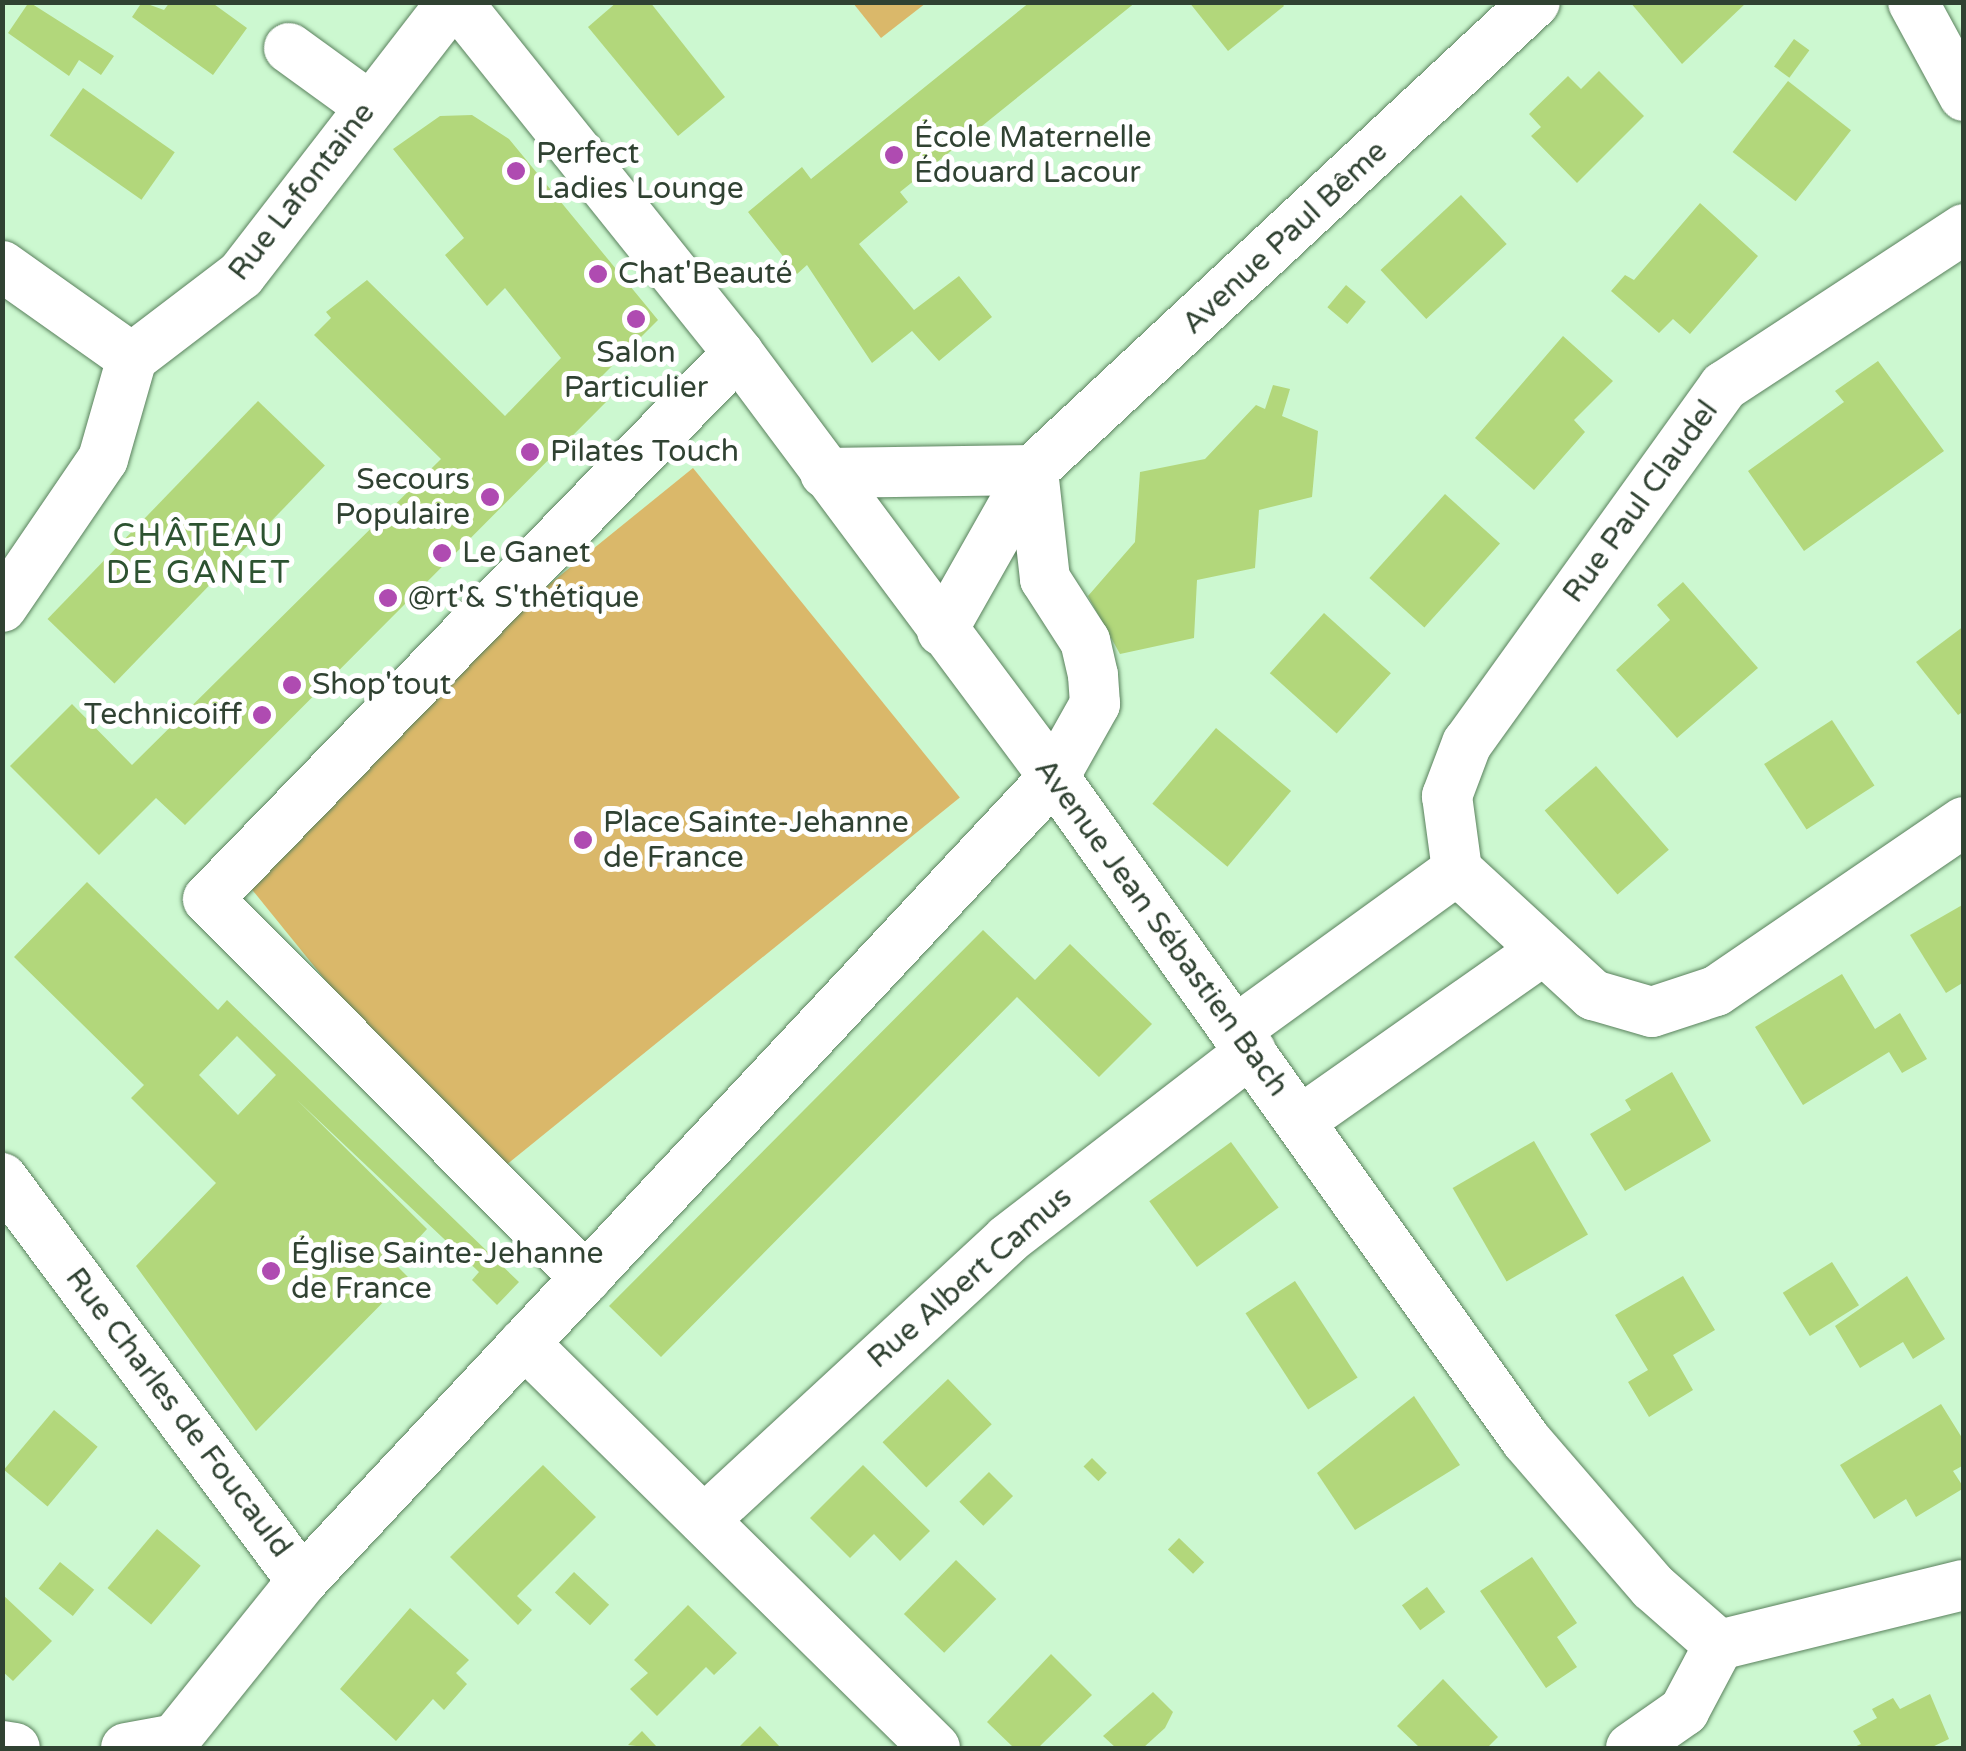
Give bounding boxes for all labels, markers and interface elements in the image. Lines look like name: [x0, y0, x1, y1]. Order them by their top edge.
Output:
street label: Rue Lafontaine: [221, 96, 383, 288]
place label: École Maternelle Édouard Lacour: [914, 120, 1151, 190]
street label: Avenue Paul Bême: [1175, 134, 1395, 342]
place label: Perfect Ladies Lounge: [536, 136, 744, 206]
marker: École Maternelle Édouard Lacour: [883, 144, 905, 166]
marker: Perfect Ladies Lounge: [505, 160, 527, 182]
place label: Chat'Beauté: [618, 256, 793, 292]
marker: Chat'Beauté: [587, 263, 609, 285]
marker: Salon Particulier: [625, 308, 647, 330]
place label: Salon Particulier: [564, 335, 708, 406]
street label: Rue Paul Claudel: [1556, 394, 1726, 610]
place label: Pilates Touch: [550, 434, 739, 470]
marker: Pilates Touch: [519, 441, 541, 463]
place label: Secours Populaire: [335, 462, 470, 532]
marker: Secours Populaire: [479, 486, 501, 508]
district label: CHÂTEAU DE GANET: [106, 518, 292, 593]
place label: Le Ganet: [462, 535, 590, 571]
marker: Le Ganet: [431, 542, 453, 564]
place label: @rt'& S'thétique: [408, 580, 639, 616]
marker: @rt'& S'thétique: [377, 587, 399, 609]
place label: Shop'tout: [312, 667, 451, 703]
marker: Shop'tout: [281, 674, 303, 696]
place label: Technicoiff: [84, 697, 242, 733]
marker: Technicoiff: [251, 704, 273, 726]
street label: Avenue Jean Sébastien Bach: [1026, 752, 1296, 1104]
place label: Place Sainte-Jehanne de France: [603, 805, 909, 876]
marker: Place Sainte-Jehanne de France: [572, 829, 594, 851]
street label: Rue Albert Camus: [861, 1180, 1079, 1376]
place label: Église Sainte-Jehanne de France: [291, 1236, 604, 1306]
marker: Église Sainte-Jehanne de France: [260, 1260, 282, 1282]
street label: Rue Charles de Foucauld: [57, 1261, 299, 1565]

